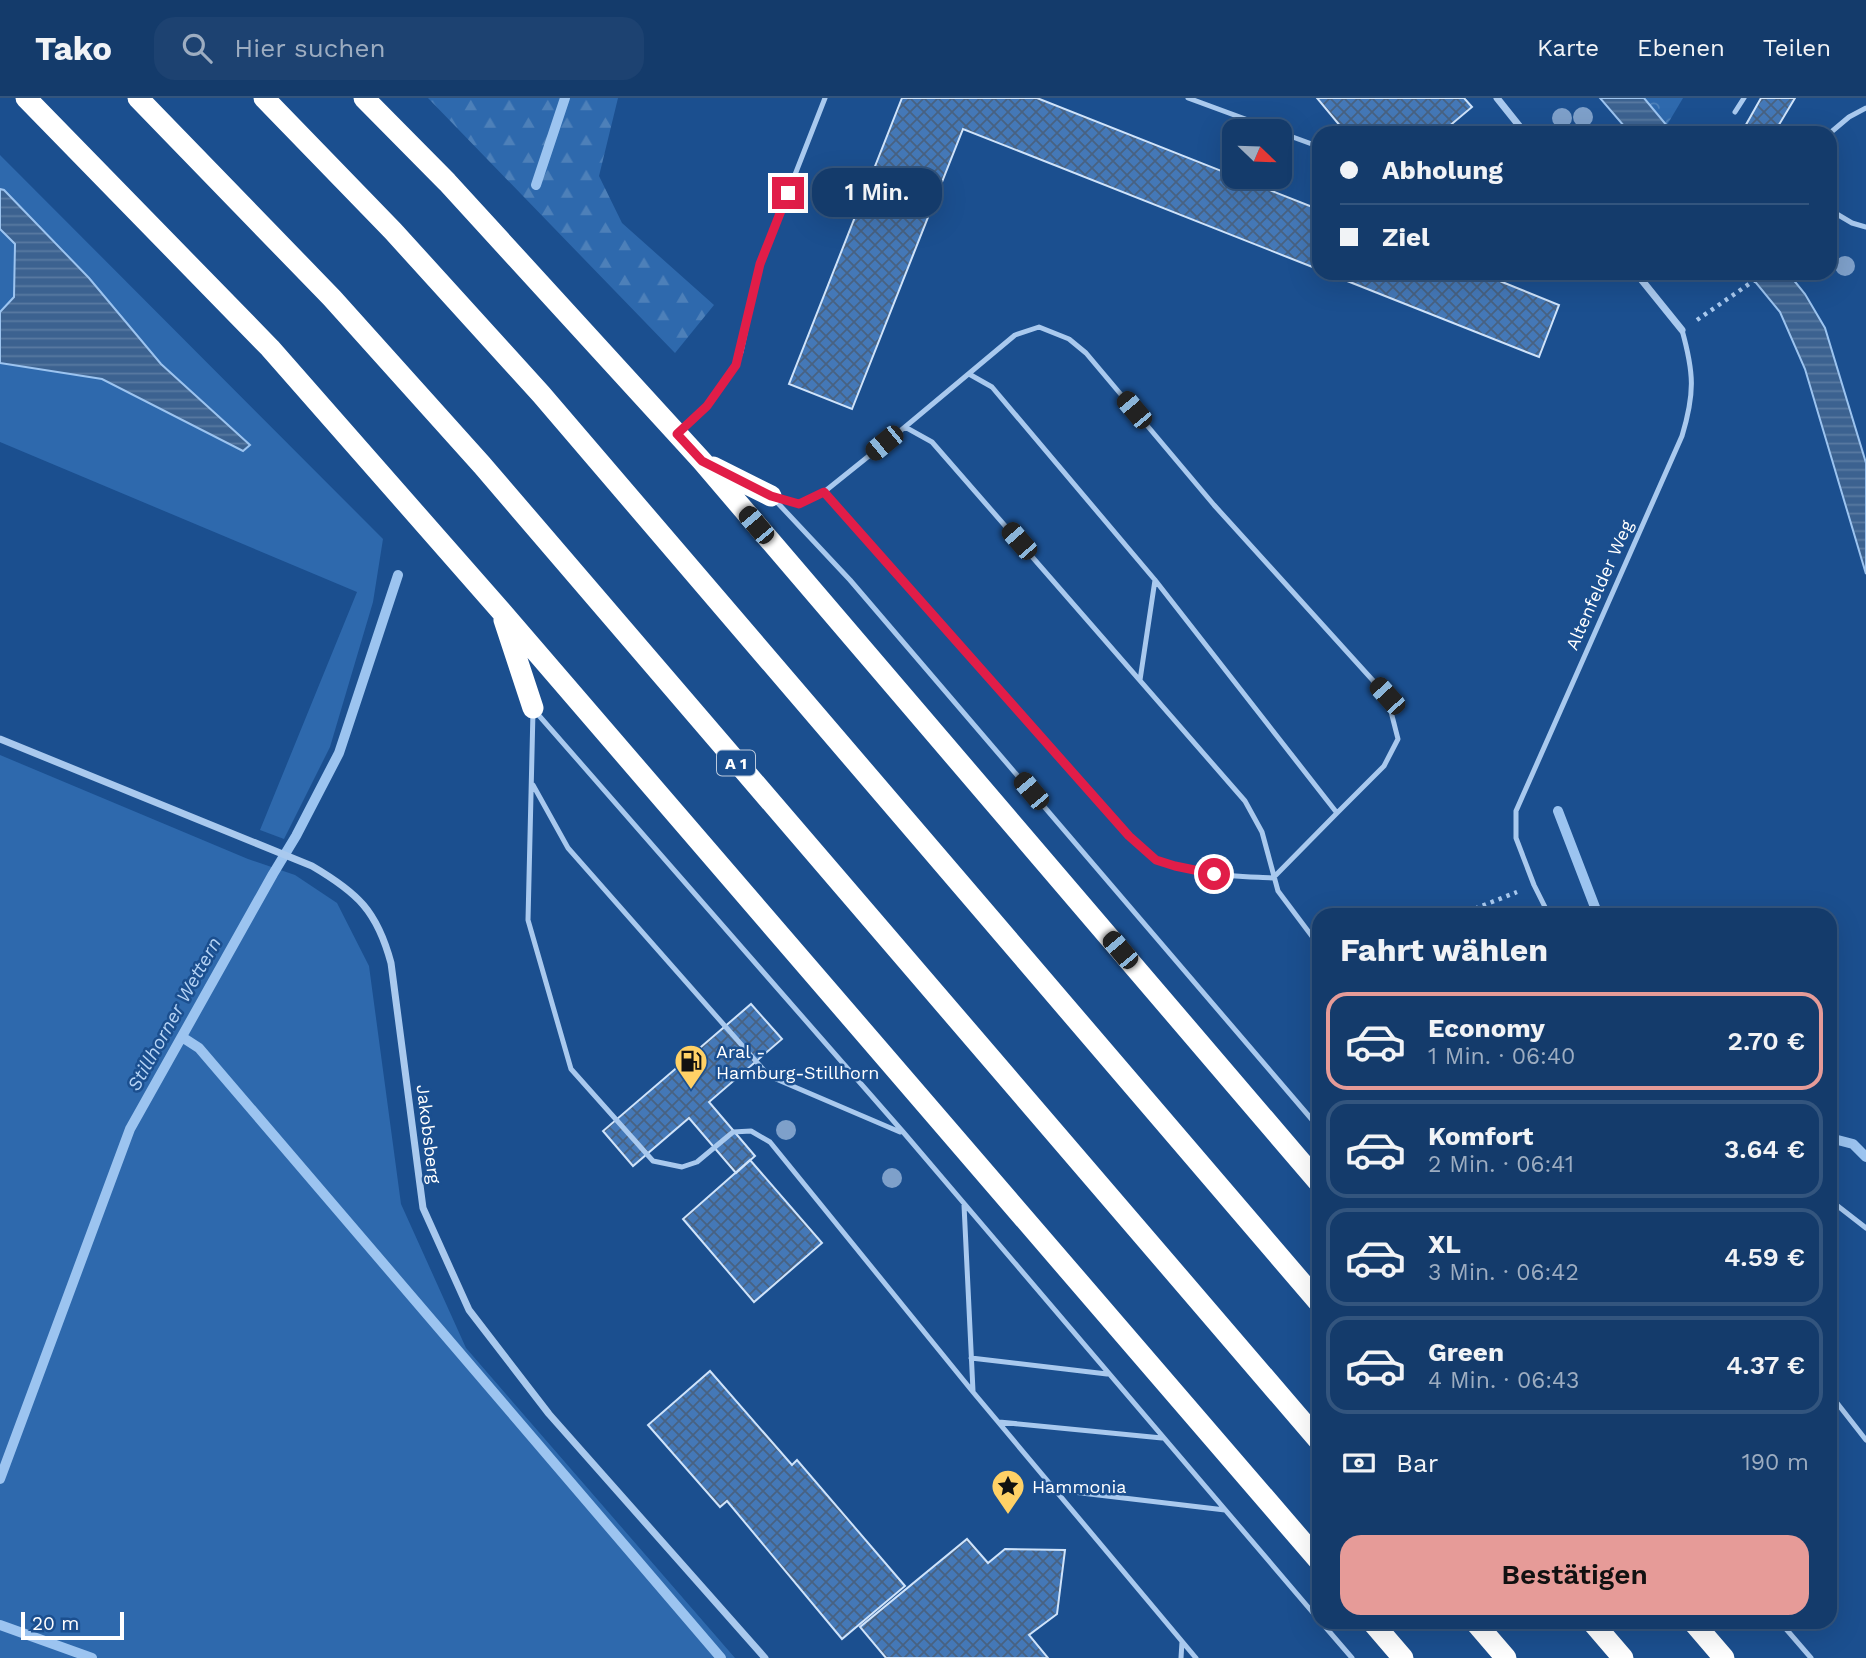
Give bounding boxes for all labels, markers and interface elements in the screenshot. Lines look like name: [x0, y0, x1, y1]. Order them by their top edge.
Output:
search box: [154, 17, 644, 80]
text: Tako: [35, 29, 112, 68]
icon: search: [178, 29, 216, 67]
text: Hier suchen: [234, 33, 386, 63]
text: Karte: [1537, 34, 1599, 62]
text: Ebenen: [1637, 34, 1725, 62]
text: Teilen: [1763, 34, 1831, 62]
north arrow: [1222, 119, 1292, 189]
map controls: [1222, 119, 1292, 189]
text: Abholung: [1382, 155, 1503, 185]
callout: 1 Min.: [812, 168, 942, 217]
route end: [772, 177, 804, 209]
text: 1 Min.: [845, 179, 909, 206]
text: Ziel: [1382, 222, 1430, 252]
car: [1113, 387, 1156, 433]
car: [862, 422, 907, 464]
car: [735, 502, 778, 548]
street label: Altenfelder Weg: [1561, 517, 1637, 653]
car: [998, 518, 1041, 564]
car: [1366, 673, 1409, 719]
road number: A 1: [717, 750, 755, 776]
car: [1010, 768, 1053, 814]
route start: [1198, 858, 1230, 890]
car: [1099, 927, 1142, 973]
text: Fahrt wählen: [1340, 931, 1548, 969]
water label: Stillhorner Wettern: [122, 933, 226, 1095]
icon: car: [1344, 1010, 1407, 1073]
text: Economy: [1428, 1013, 1545, 1043]
text: 2.70 €: [1728, 1026, 1805, 1056]
place label: Aral - Hamburg-Stillhorn: [716, 1041, 879, 1083]
fuel station icon: Aral - Hamburg-Stillhorn: [672, 1042, 710, 1091]
text: 1 Min. · 06:40: [1428, 1043, 1575, 1070]
street label: Jakobsberg: [413, 1083, 446, 1185]
icon: car: [1344, 1118, 1407, 1181]
text: Komfort: [1428, 1121, 1533, 1151]
text: 3.64 €: [1724, 1134, 1805, 1164]
text: 2 Min. · 06:41: [1428, 1151, 1574, 1178]
icon: car: [1344, 1226, 1407, 1289]
text: XL: [1428, 1229, 1461, 1259]
text: 4.59 €: [1724, 1242, 1805, 1272]
text: 3 Min. · 06:42: [1428, 1259, 1579, 1286]
icon: car: [1344, 1334, 1407, 1397]
text: Green: [1428, 1337, 1504, 1367]
text: 4.37 €: [1726, 1350, 1805, 1380]
text: 4 Min. · 06:43: [1428, 1367, 1579, 1394]
icon: cash: [1340, 1444, 1378, 1482]
text: Bar: [1396, 1448, 1438, 1478]
text: 190 m: [1742, 1449, 1809, 1476]
place icon: Hammonia: [989, 1467, 1027, 1516]
place label: Hammonia: [1032, 1476, 1127, 1497]
button: Bestätigen: [1340, 1535, 1809, 1615]
scale bar: [21, 1609, 124, 1641]
text: 20 m: [32, 1612, 79, 1635]

